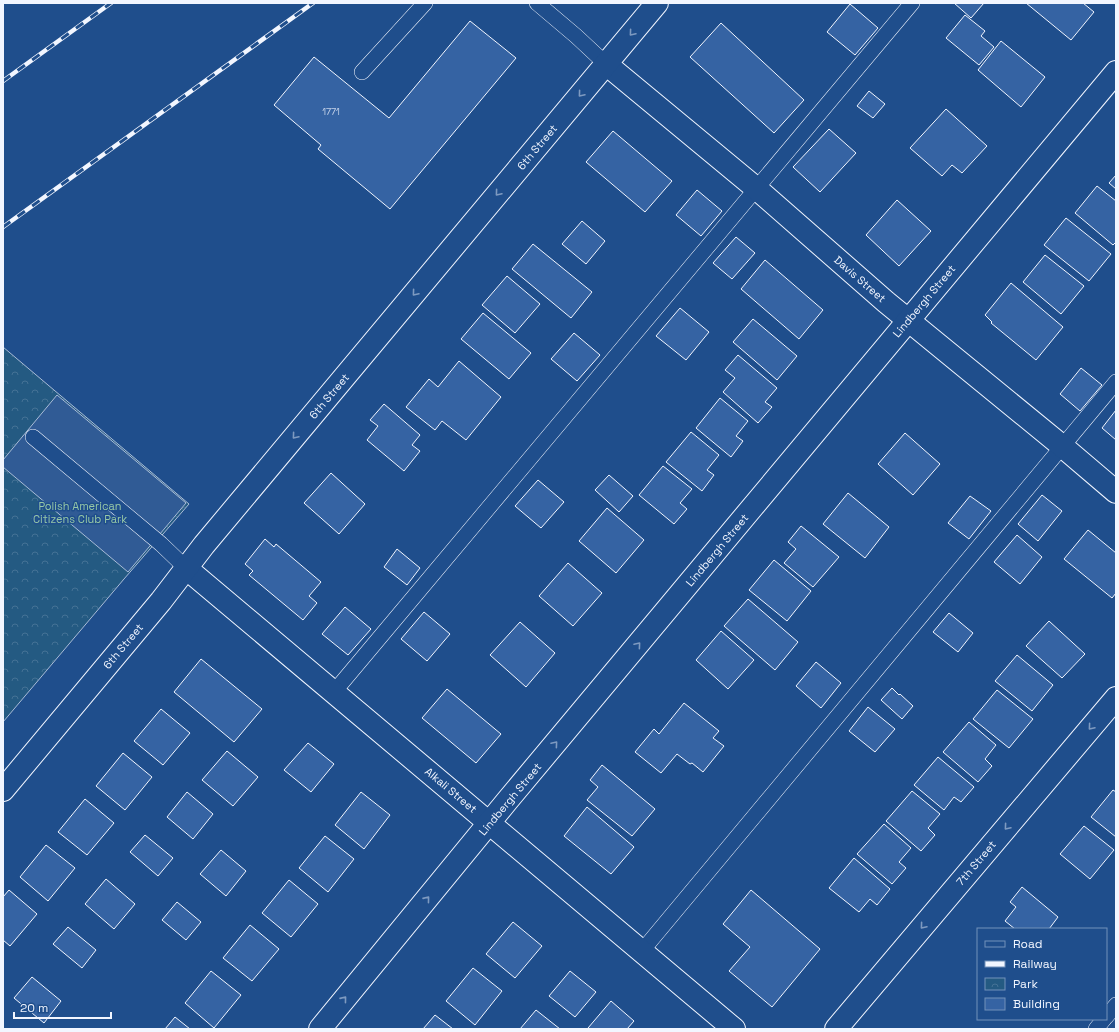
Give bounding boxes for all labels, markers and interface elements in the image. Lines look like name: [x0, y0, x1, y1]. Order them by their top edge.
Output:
one-way arrow: [629, 28, 636, 36]
one-way arrow: [579, 89, 586, 96]
house number: 1771: [322, 106, 340, 118]
street label: 6th Street: [514, 121, 560, 173]
one-way arrow: [495, 189, 502, 196]
street label: Davis Street: [831, 253, 889, 305]
street label: Lindbergh Street: [890, 262, 958, 340]
one-way arrow: [412, 289, 419, 296]
street label: 6th Street: [306, 370, 352, 422]
one-way arrow: [293, 431, 300, 439]
park label: Polish American Citizens Club Park: [33, 499, 127, 526]
street label: Lindbergh Street: [683, 511, 751, 589]
street label: 6th Street: [100, 620, 146, 672]
one-way arrow: [633, 642, 640, 649]
one-way arrow: [1088, 723, 1095, 730]
one-way arrow: [550, 742, 557, 749]
street label: Lindbergh Street: [476, 760, 544, 838]
street label: Alkali Street: [422, 764, 480, 816]
one-way arrow: [1004, 822, 1011, 829]
street label: 7th Street: [953, 838, 999, 888]
one-way arrow: [423, 896, 430, 903]
one-way arrow: [921, 921, 928, 929]
legend: [977, 928, 1107, 1020]
text: Road: [1013, 936, 1042, 952]
text: Railway: [1013, 956, 1057, 972]
text: Park: [1013, 976, 1038, 992]
scale bar: [14, 994, 111, 1020]
one-way arrow: [340, 996, 347, 1003]
text: Building: [1013, 996, 1060, 1012]
text: 20 m: [20, 1000, 48, 1016]

